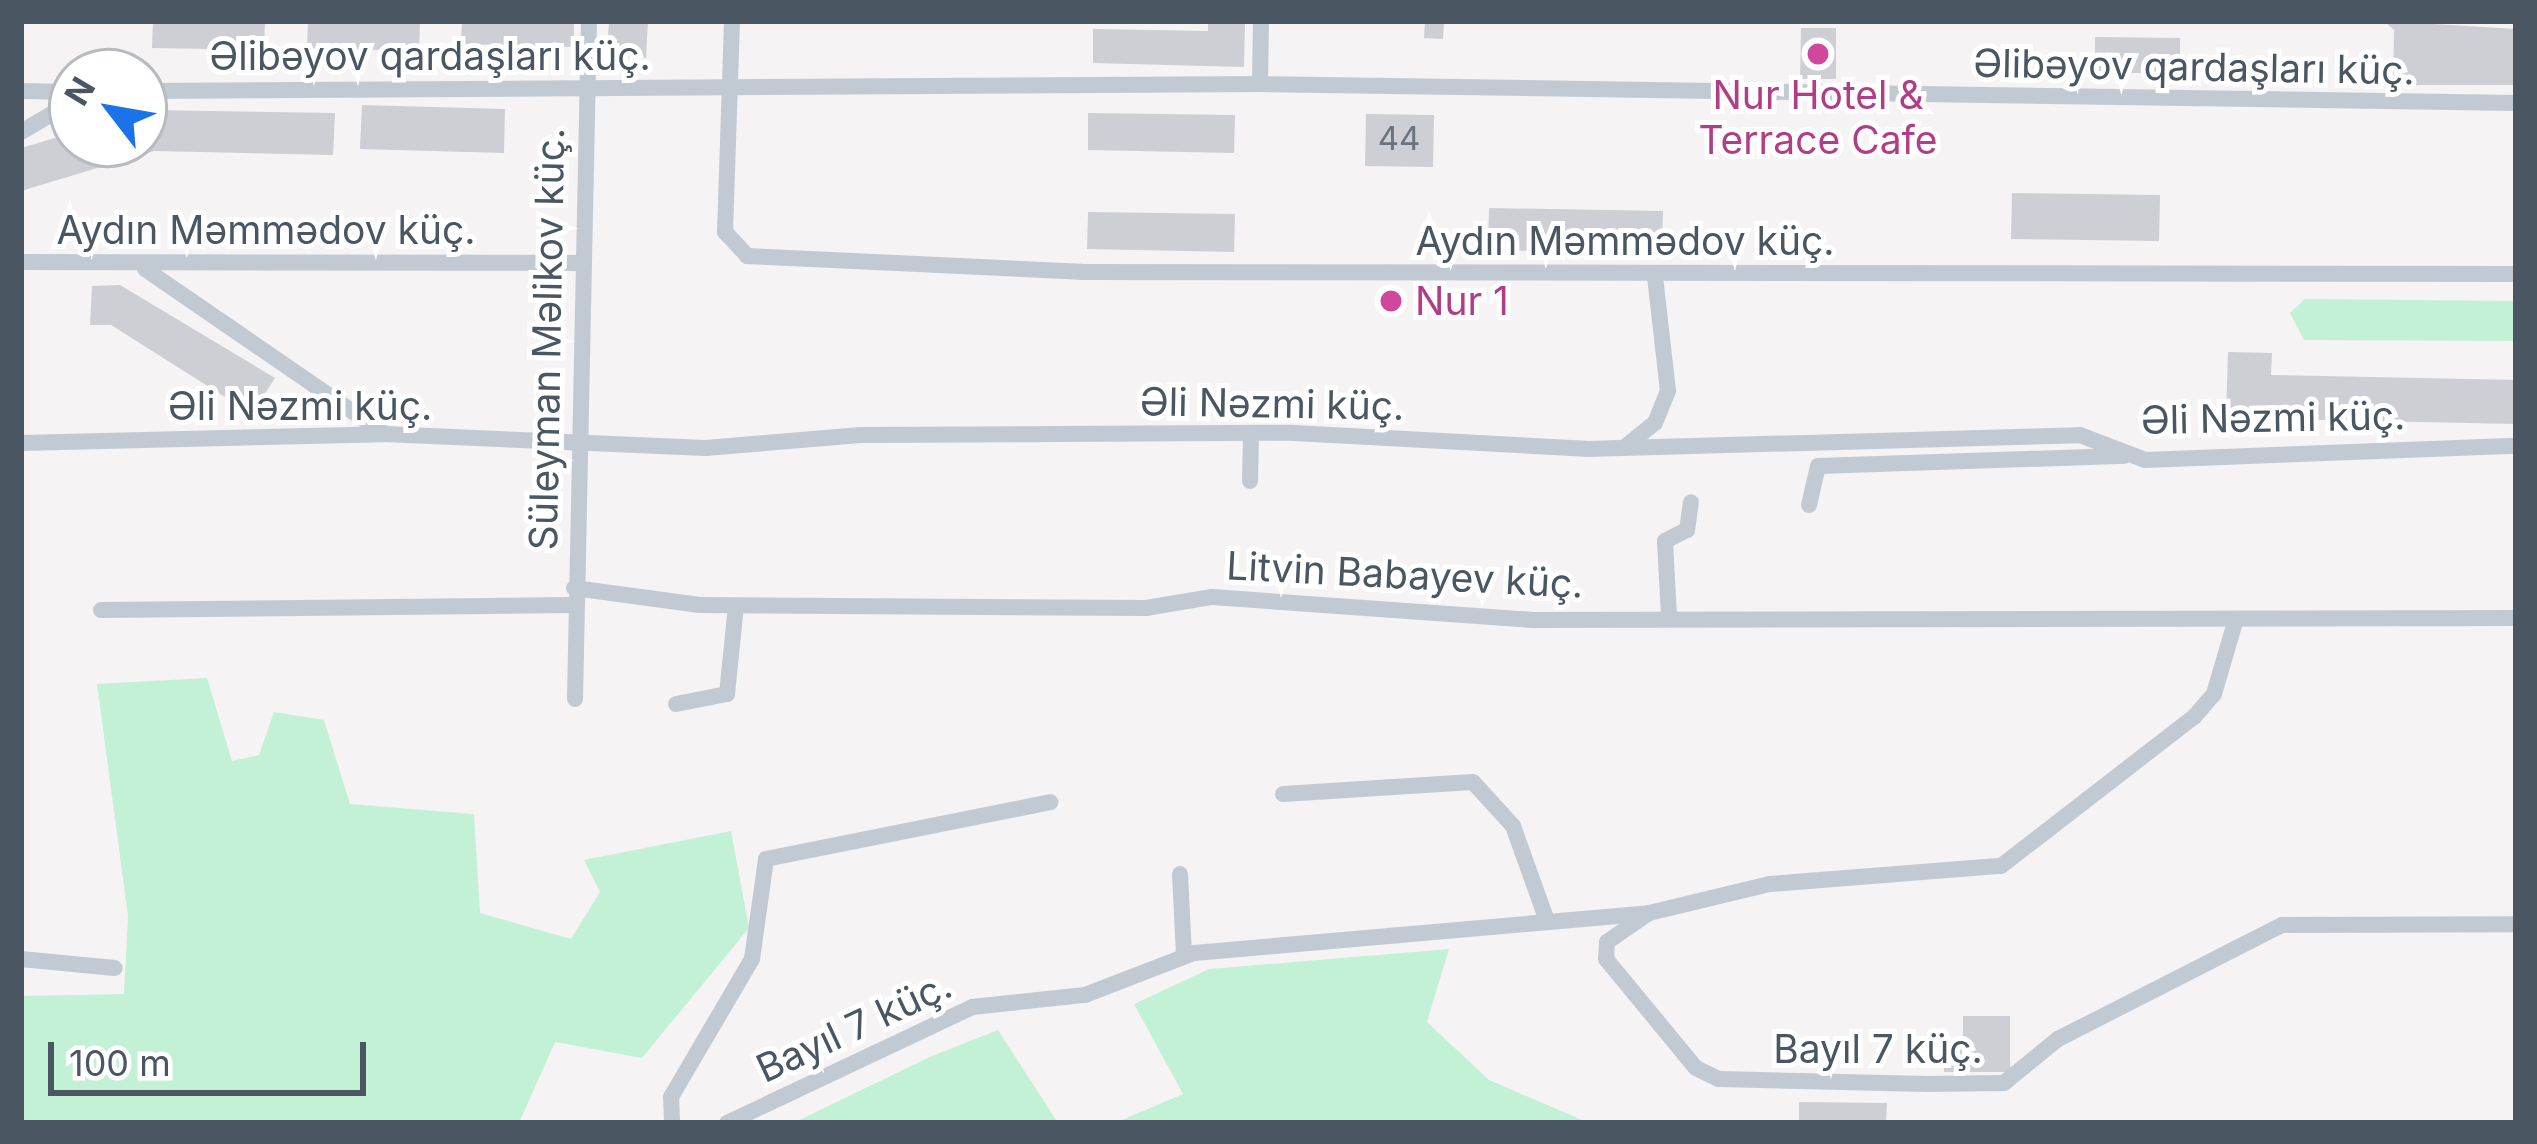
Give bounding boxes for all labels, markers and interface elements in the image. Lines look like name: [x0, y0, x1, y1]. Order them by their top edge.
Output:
street label: Əlibəyov qardaşları küç.: [209, 33, 651, 79]
street label: Əlibəyov qardaşları küç.: [1973, 40, 2415, 94]
marker: Nur Hotel & Terrace Cafe: [1805, 41, 1831, 67]
north arrow: [48, 48, 168, 168]
text: N: [56, 70, 103, 112]
place label: Nur Hotel & Terrace Cafe: [1698, 73, 1938, 164]
house number: 44: [1378, 119, 1420, 159]
street label: Süleyman Məlikov küç.: [520, 127, 574, 551]
street label: Aydın Məmmədov küç.: [56, 207, 476, 253]
street label: Aydın Məmmədov küç.: [1415, 218, 1835, 264]
place label: Nur 1: [1415, 278, 1509, 324]
marker: Nur 1: [1378, 288, 1404, 314]
street label: Əli Nəzmi küç.: [1139, 378, 1405, 430]
street label: Əli Nəzmi küç.: [168, 383, 432, 429]
street label: Əli Nəzmi küç.: [2140, 392, 2406, 444]
street label: Litvin Babayev küç.: [1225, 542, 1585, 608]
street label: Bayıl 7 küç.: [749, 961, 959, 1093]
scale bar: [54, 1018, 372, 1092]
street label: Bayıl 7 küç.: [1773, 1026, 1983, 1072]
text: 100 m: [69, 1041, 171, 1085]

